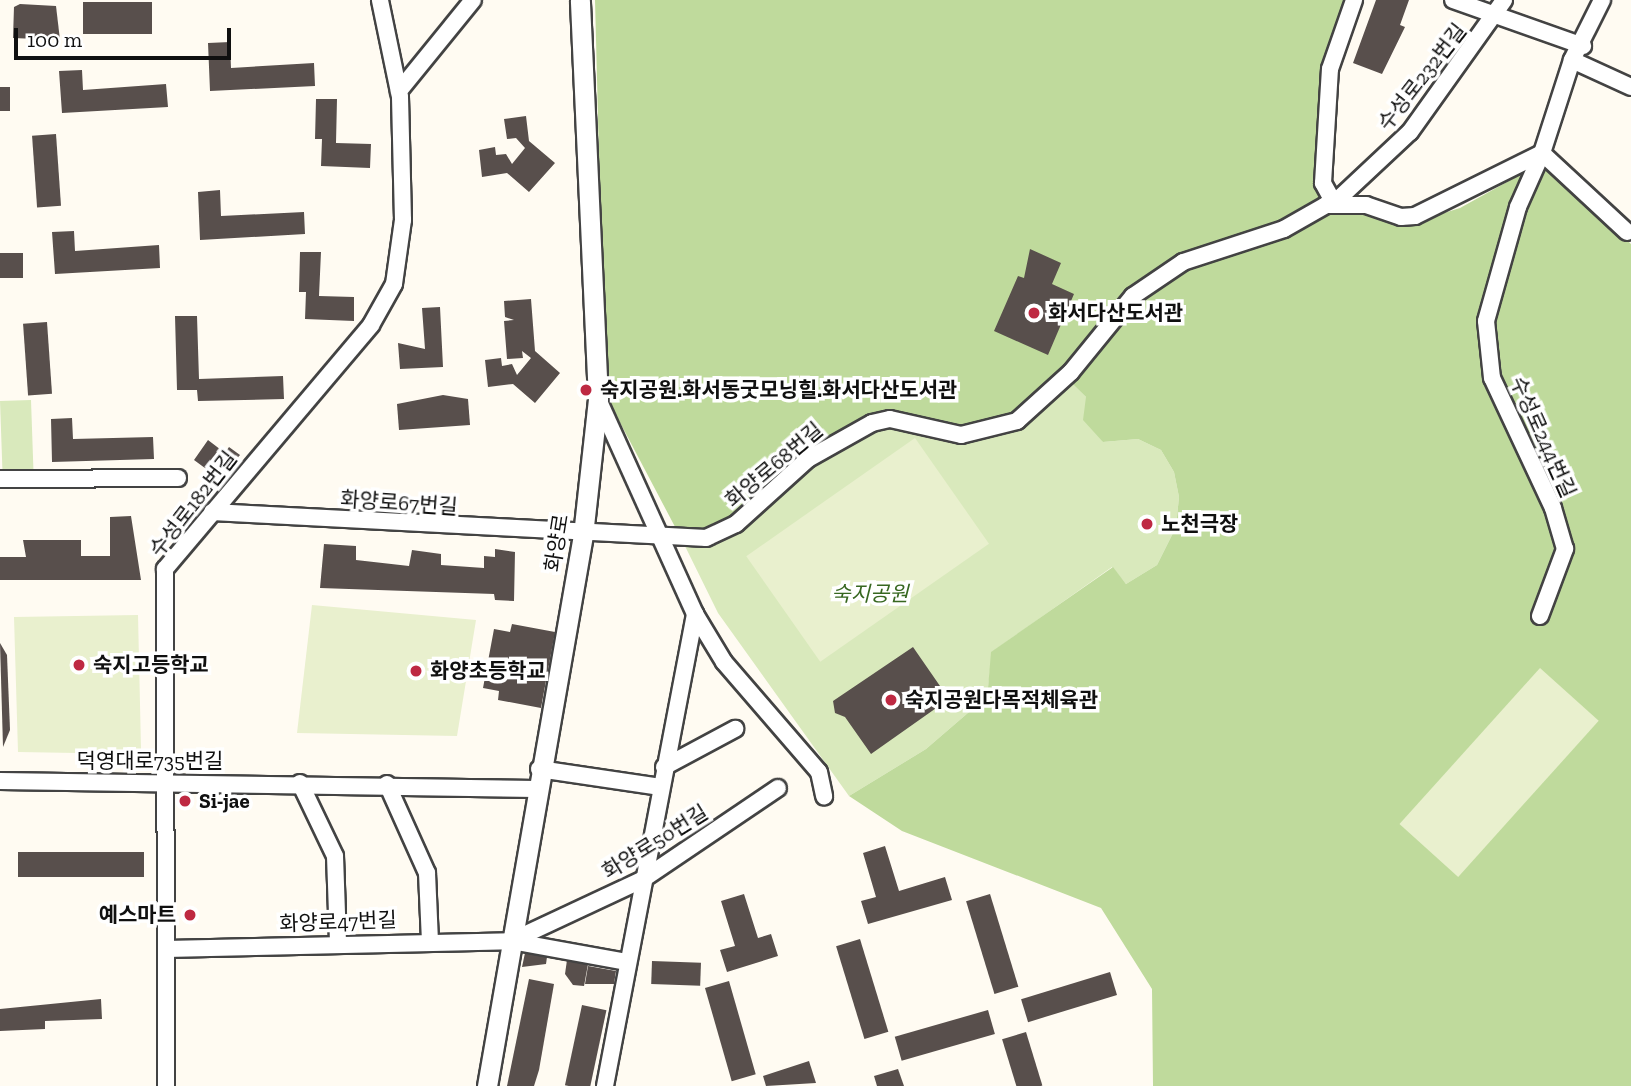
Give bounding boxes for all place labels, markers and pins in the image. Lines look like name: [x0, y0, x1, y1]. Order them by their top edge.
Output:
place label: 화서다산도서관: [1048, 300, 1183, 326]
marker: 화서다산도서관: [1026, 305, 1042, 321]
place label: 숙지공원.화서동굿모닝힐.화서다산도서관: [600, 377, 957, 403]
marker: 숙지공원.화서동굿모닝힐.화서다산도서관: [578, 382, 594, 398]
place label: 노천극장: [1161, 511, 1238, 537]
marker: 노천극장: [1139, 516, 1155, 532]
place label: 숙지고등학교: [93, 652, 209, 678]
marker: 숙지고등학교: [71, 657, 87, 673]
place label: 화양초등학교: [430, 658, 546, 684]
marker: 화양초등학교: [408, 663, 424, 679]
place label: 숙지공원다목적체육관: [905, 687, 1098, 713]
marker: 숙지공원다목적체육관: [883, 692, 899, 708]
place label: Si-jae: [199, 788, 250, 814]
marker: Si-jae: [177, 793, 193, 809]
place label: 예스마트: [99, 902, 176, 928]
marker: 예스마트: [182, 907, 198, 923]

